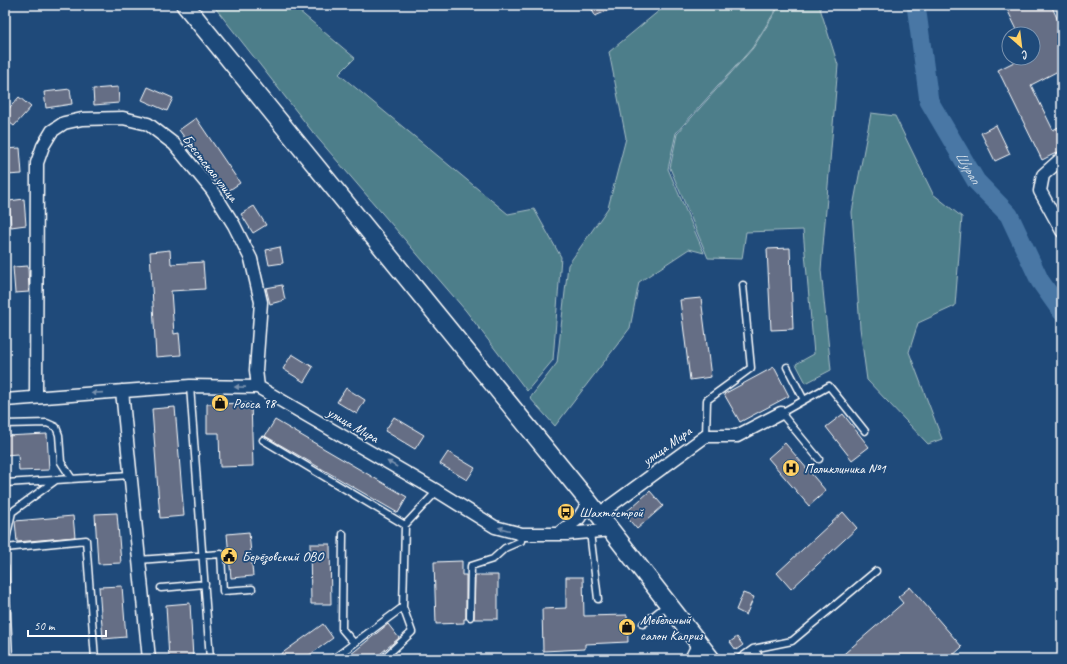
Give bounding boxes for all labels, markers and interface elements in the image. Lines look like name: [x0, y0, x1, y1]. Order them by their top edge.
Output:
north arrow: [1001, 26, 1041, 66]
text: С: [1019, 47, 1031, 63]
street label: Брестская улица: [179, 131, 242, 206]
water label: Шурап: [951, 148, 986, 189]
one-way arrow: [233, 384, 246, 390]
one-way arrow: [91, 390, 103, 397]
shop icon: Росса 98: [210, 393, 230, 413]
place label: Росса 98: [233, 395, 277, 412]
street label: улица Мира: [323, 403, 383, 447]
street label: улица Мира: [638, 422, 696, 470]
hospital icon: Поликлиника №1: [781, 458, 801, 478]
place label: Поликлиника №1: [804, 460, 886, 477]
one-way arrow: [386, 461, 398, 468]
bus stop icon: Шахтострой: [556, 502, 576, 522]
place label: Шахтострой: [579, 504, 644, 521]
one-way arrow: [498, 526, 510, 532]
public building icon: Берёзовский ОВО: [219, 546, 239, 566]
place label: Берёзовский ОВО: [242, 548, 325, 565]
place label: Мебельный салон Каприз: [640, 611, 703, 644]
scale bar: [28, 612, 106, 638]
shop icon: Мебельный салон Каприз: [617, 617, 637, 637]
text: 50 m: [34, 618, 56, 634]

